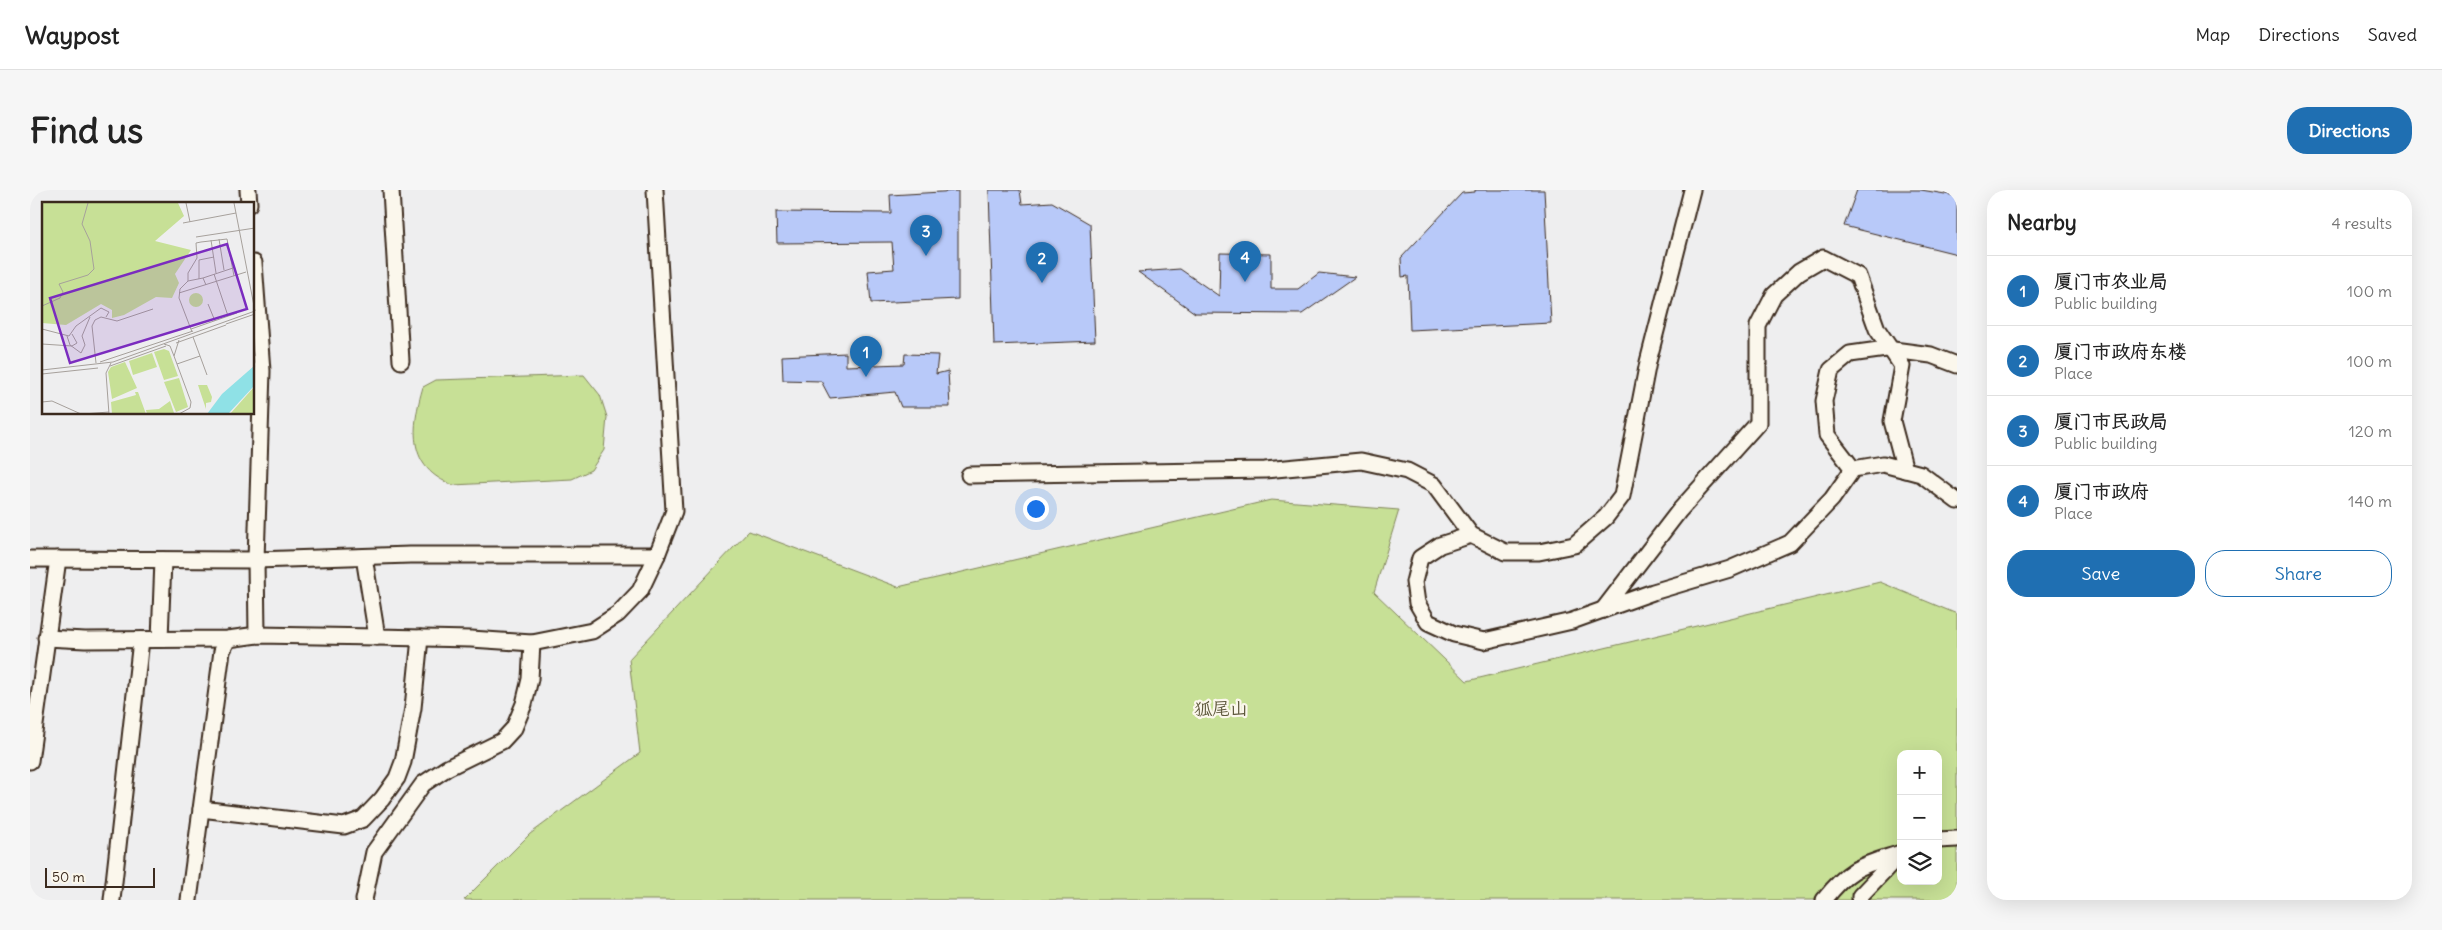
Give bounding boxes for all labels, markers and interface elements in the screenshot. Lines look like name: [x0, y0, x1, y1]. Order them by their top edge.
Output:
text: Waypost: [25, 20, 119, 50]
text: Map: [2195, 23, 2230, 46]
text: Directions: [2258, 23, 2340, 46]
text: Saved: [2368, 23, 2417, 46]
button: Directions: [2287, 107, 2412, 154]
text: Find us: [30, 108, 143, 152]
inset map: [42, 202, 255, 415]
text: Nearby: [2007, 209, 2077, 236]
text: 4 results: [2331, 213, 2392, 233]
pin: 3: [910, 215, 942, 256]
pin: 4: [1229, 241, 1261, 282]
pin: 2: [1026, 242, 1058, 283]
text: 厦门市农业局: [2054, 269, 2168, 293]
text: 1: [2020, 281, 2026, 301]
text: 100 m: [2347, 281, 2392, 301]
text: Public building: [2054, 293, 2157, 313]
pin: 1: [850, 336, 882, 377]
text: 厦门市政府东楼: [2054, 339, 2187, 363]
text: 2: [2019, 351, 2027, 371]
text: 100 m: [2347, 351, 2392, 371]
text: Place: [2054, 363, 2093, 383]
text: 厦门市民政局: [2054, 409, 2168, 433]
text: 3: [2018, 421, 2028, 441]
text: 120 m: [2349, 421, 2392, 441]
text: Public building: [2054, 433, 2157, 453]
text: 厦门市政府: [2054, 479, 2149, 503]
text: 4: [2018, 491, 2028, 511]
text: 140 m: [2348, 491, 2392, 511]
your location: [1023, 496, 1049, 522]
text: Place: [2054, 503, 2093, 523]
button: Save: [2007, 550, 2195, 597]
button: Share: [2205, 550, 2392, 597]
park label: 狐尾山: [1194, 697, 1248, 720]
map controls: [1897, 750, 1942, 885]
button: +: [1897, 750, 1942, 795]
button: −: [1897, 795, 1942, 840]
button: layers: [1897, 840, 1942, 885]
scale bar: [45, 865, 155, 888]
text: 50 m: [52, 868, 85, 886]

